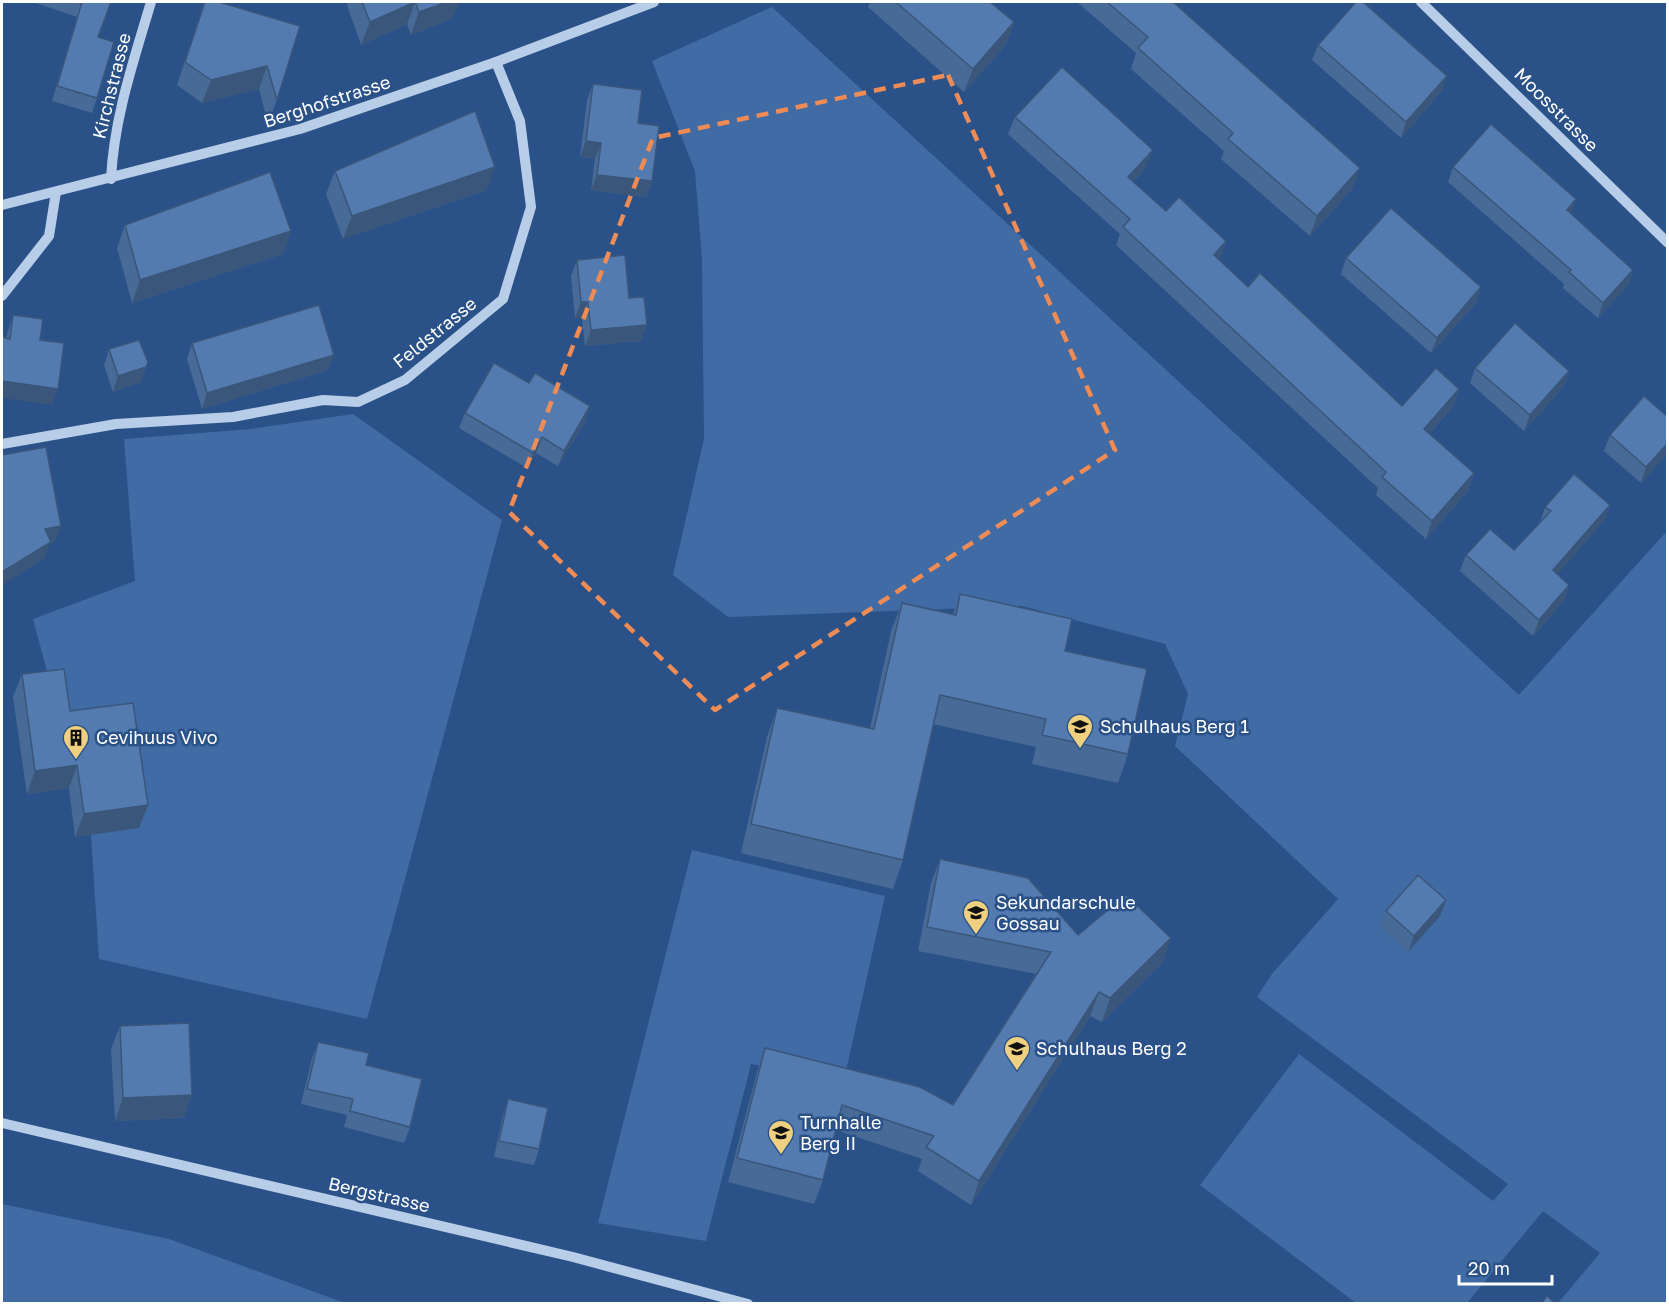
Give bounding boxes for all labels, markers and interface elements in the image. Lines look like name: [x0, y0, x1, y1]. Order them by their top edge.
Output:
street label: Kirchstrasse: [87, 31, 135, 141]
street label: Moosstrasse: [1510, 63, 1603, 156]
street label: Berghofstrasse: [261, 70, 393, 132]
street label: Feldstrasse: [388, 292, 480, 373]
school or university icon: Schulhaus Berg 1: [1065, 712, 1095, 750]
place label: Schulhaus Berg 1: [1100, 715, 1249, 737]
building icon: Cevihuus Vivo: [61, 723, 91, 761]
place label: Cevihuus Vivo: [96, 726, 218, 748]
place label: Sekundarschule Gossau: [996, 891, 1136, 934]
school or university icon: Sekundarschule Gossau: [961, 898, 991, 936]
school or university icon: Schulhaus Berg 2: [1002, 1034, 1032, 1072]
place label: Schulhaus Berg 2: [1036, 1037, 1187, 1059]
place label: Turnhalle Berg II: [800, 1111, 882, 1154]
school or university icon: Turnhalle Berg II: [766, 1118, 796, 1156]
street label: Bergstrasse: [326, 1172, 432, 1216]
scale bar: [1459, 1248, 1552, 1286]
text: 20 m: [1468, 1257, 1510, 1279]

